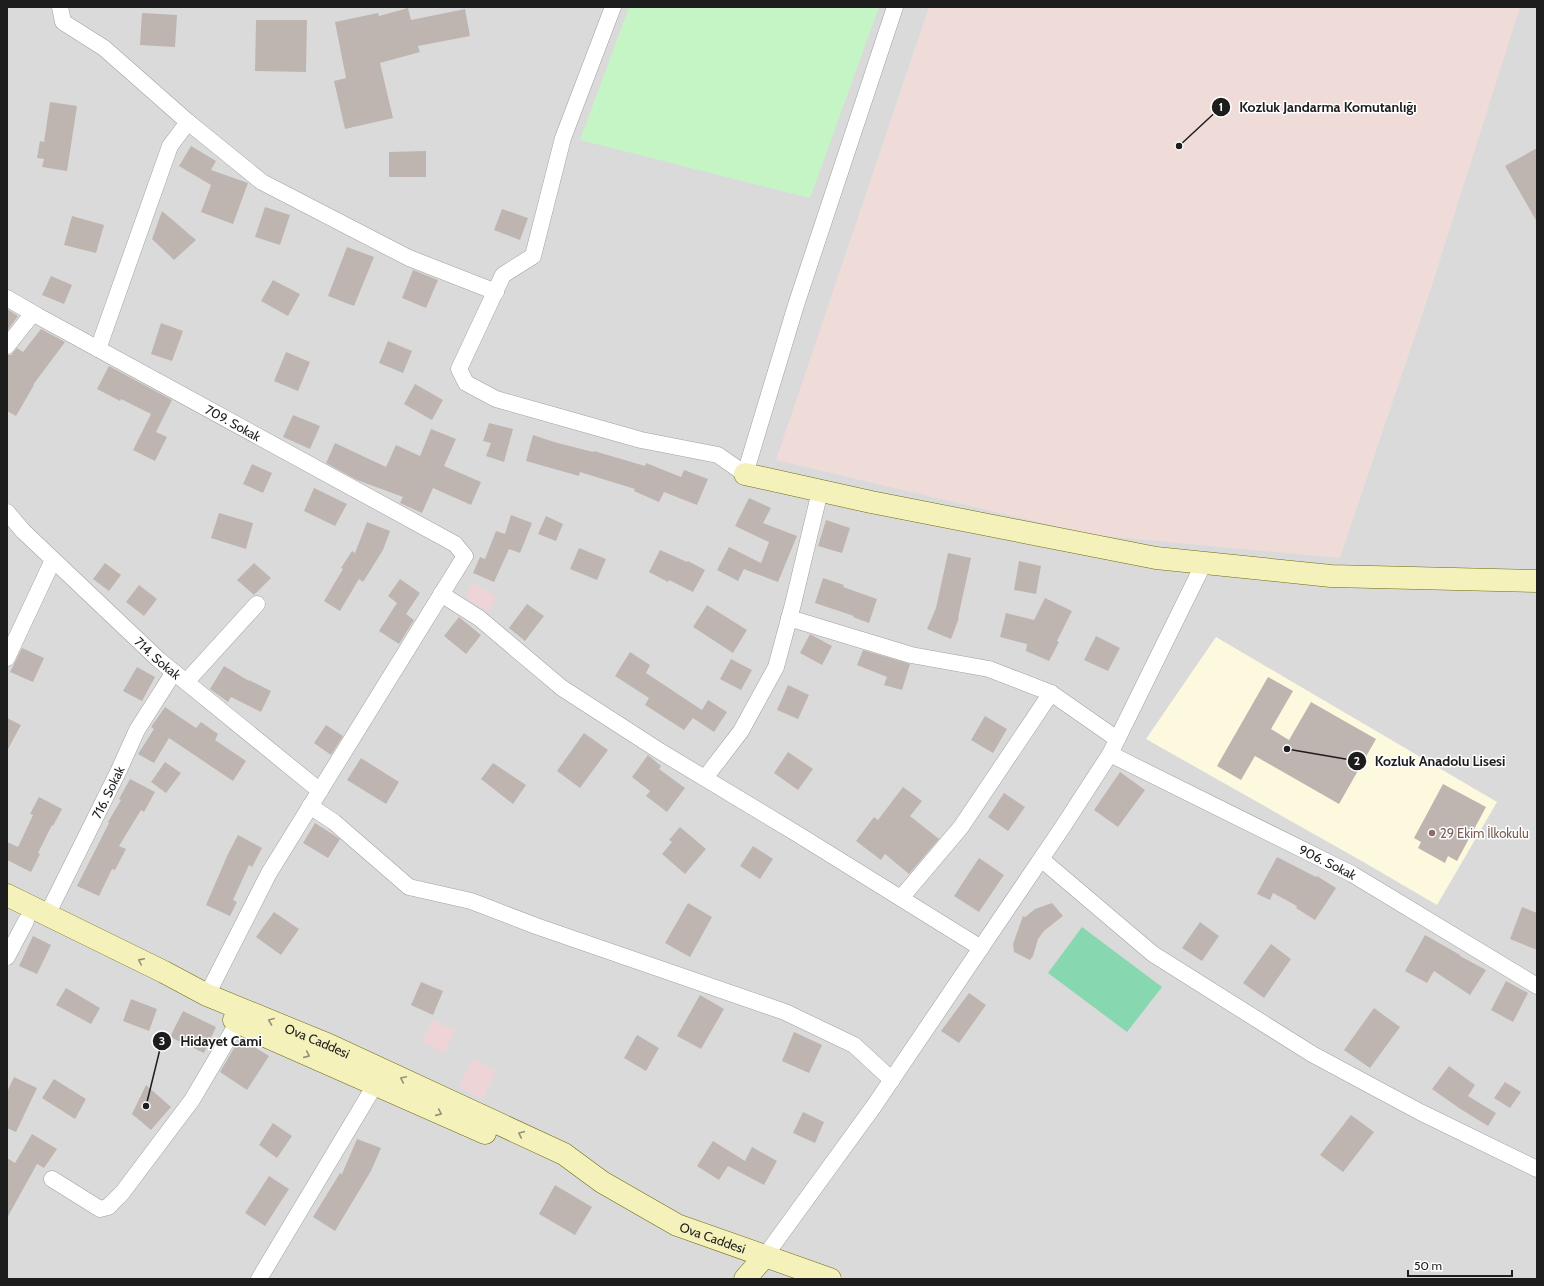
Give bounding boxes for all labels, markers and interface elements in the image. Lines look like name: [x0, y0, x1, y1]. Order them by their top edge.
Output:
callout: Kozluk Jandarma Komutanlığı: [1211, 94, 1424, 120]
text: Kozluk Jandarma Komutanlığı: [1239, 98, 1417, 116]
text: 1: [1219, 99, 1223, 114]
street label: 709. Sokak: [203, 401, 264, 444]
street label: 714. Sokak: [131, 633, 184, 683]
callout: Kozluk Anadolu Lisesi: [1347, 748, 1513, 774]
text: Kozluk Anadolu Lisesi: [1375, 752, 1505, 770]
text: 2: [1354, 753, 1360, 768]
street label: 716. Sokak: [88, 764, 128, 821]
place label: 29 Ekim İlkokulu: [1440, 825, 1529, 841]
marker: 29 Ekim İlkokulu: [1427, 828, 1437, 838]
street label: 906. Sokak: [1296, 841, 1360, 883]
one-way arrow: [137, 958, 145, 966]
one-way arrow: [267, 1018, 274, 1026]
street label: Ova Caddesi: [282, 1020, 352, 1062]
callout: Hidayet Cami: [152, 1028, 270, 1054]
text: Hidayet Cami: [180, 1032, 262, 1050]
text: 3: [159, 1033, 165, 1048]
one-way arrow: [303, 1050, 311, 1058]
one-way arrow: [399, 1076, 407, 1084]
one-way arrow: [435, 1108, 442, 1116]
one-way arrow: [517, 1131, 525, 1139]
street label: Ova Caddesi: [677, 1219, 748, 1257]
scale bar: [1408, 1252, 1512, 1278]
text: 50 m: [1414, 1258, 1442, 1273]

